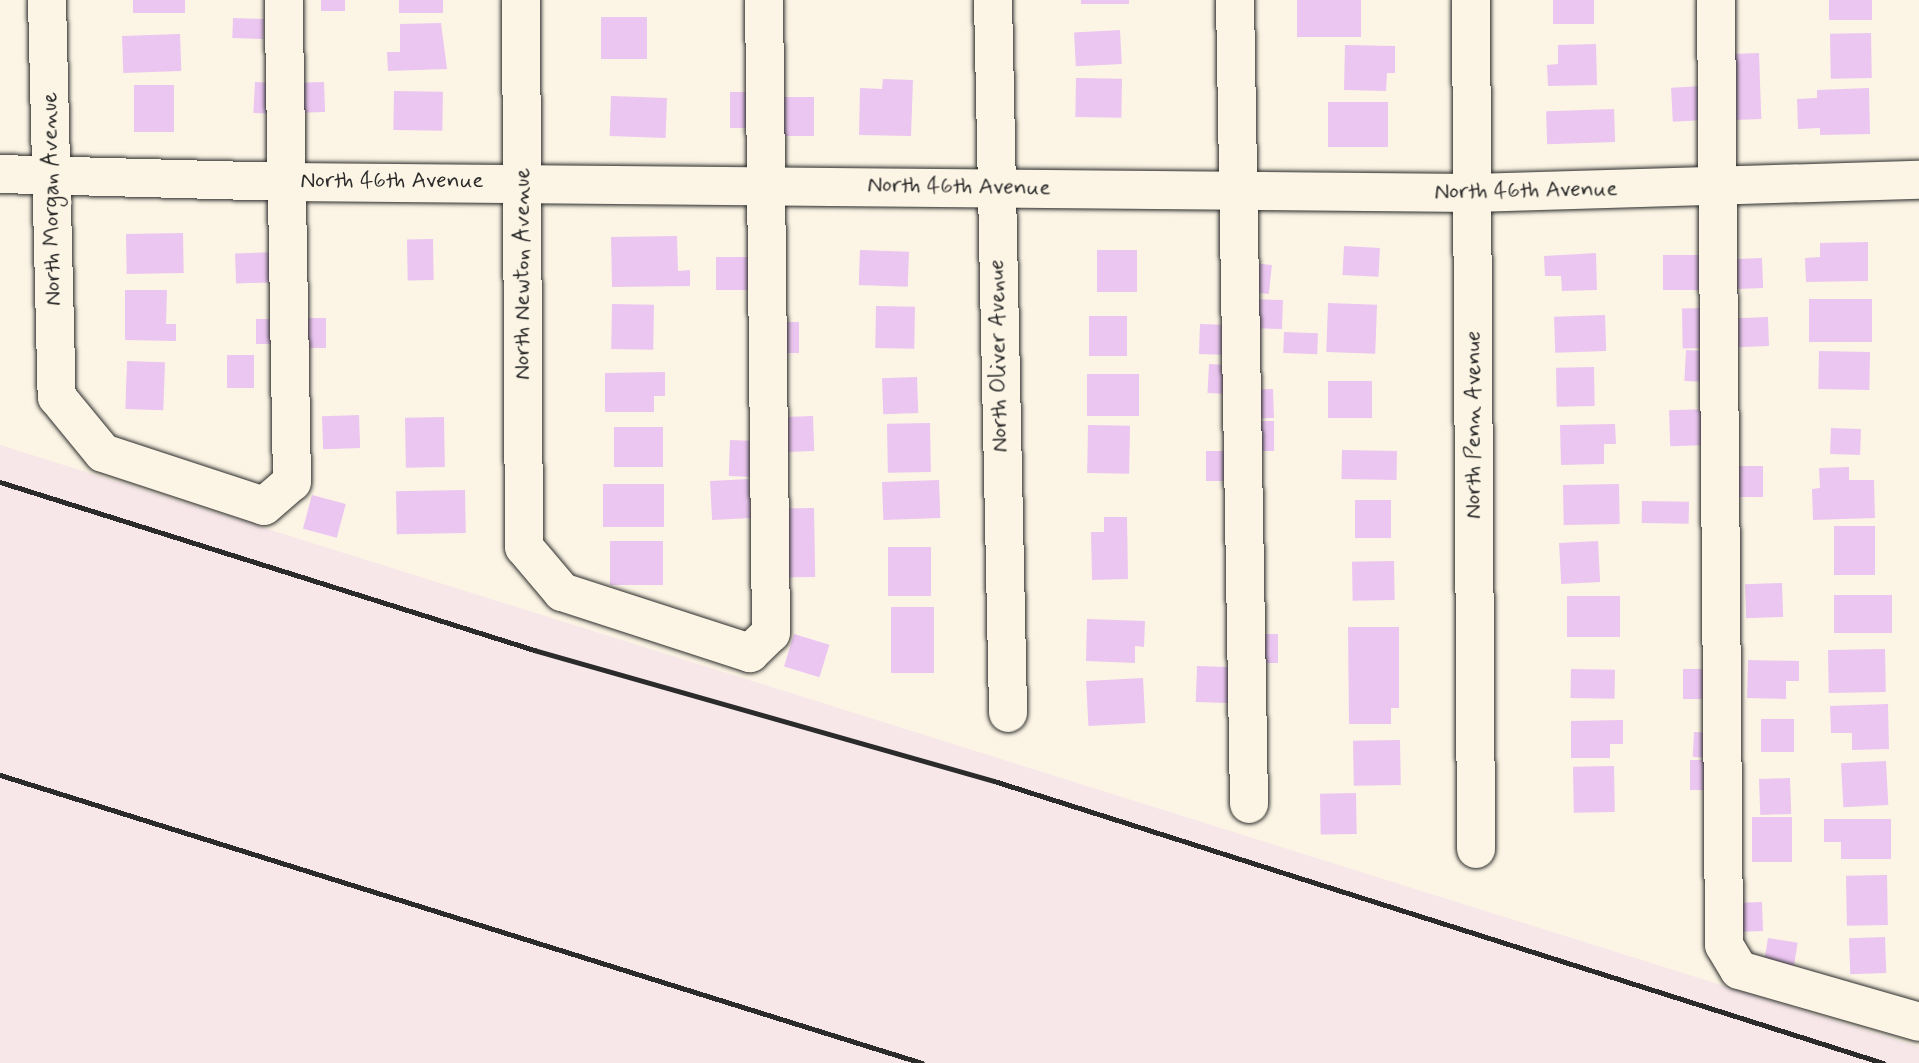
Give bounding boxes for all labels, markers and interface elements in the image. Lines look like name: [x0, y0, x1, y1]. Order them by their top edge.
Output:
street label: North Morgan Avenue: [36, 93, 68, 305]
street label: North 46th Avenue: [300, 167, 484, 195]
street label: North Newton Avenue: [509, 169, 537, 379]
street label: North 46th Avenue: [867, 172, 1051, 202]
street label: North 46th Avenue: [1434, 176, 1618, 206]
street label: North Oliver Avenue: [983, 257, 1015, 455]
street label: North Penn Avenue: [1460, 329, 1488, 521]

